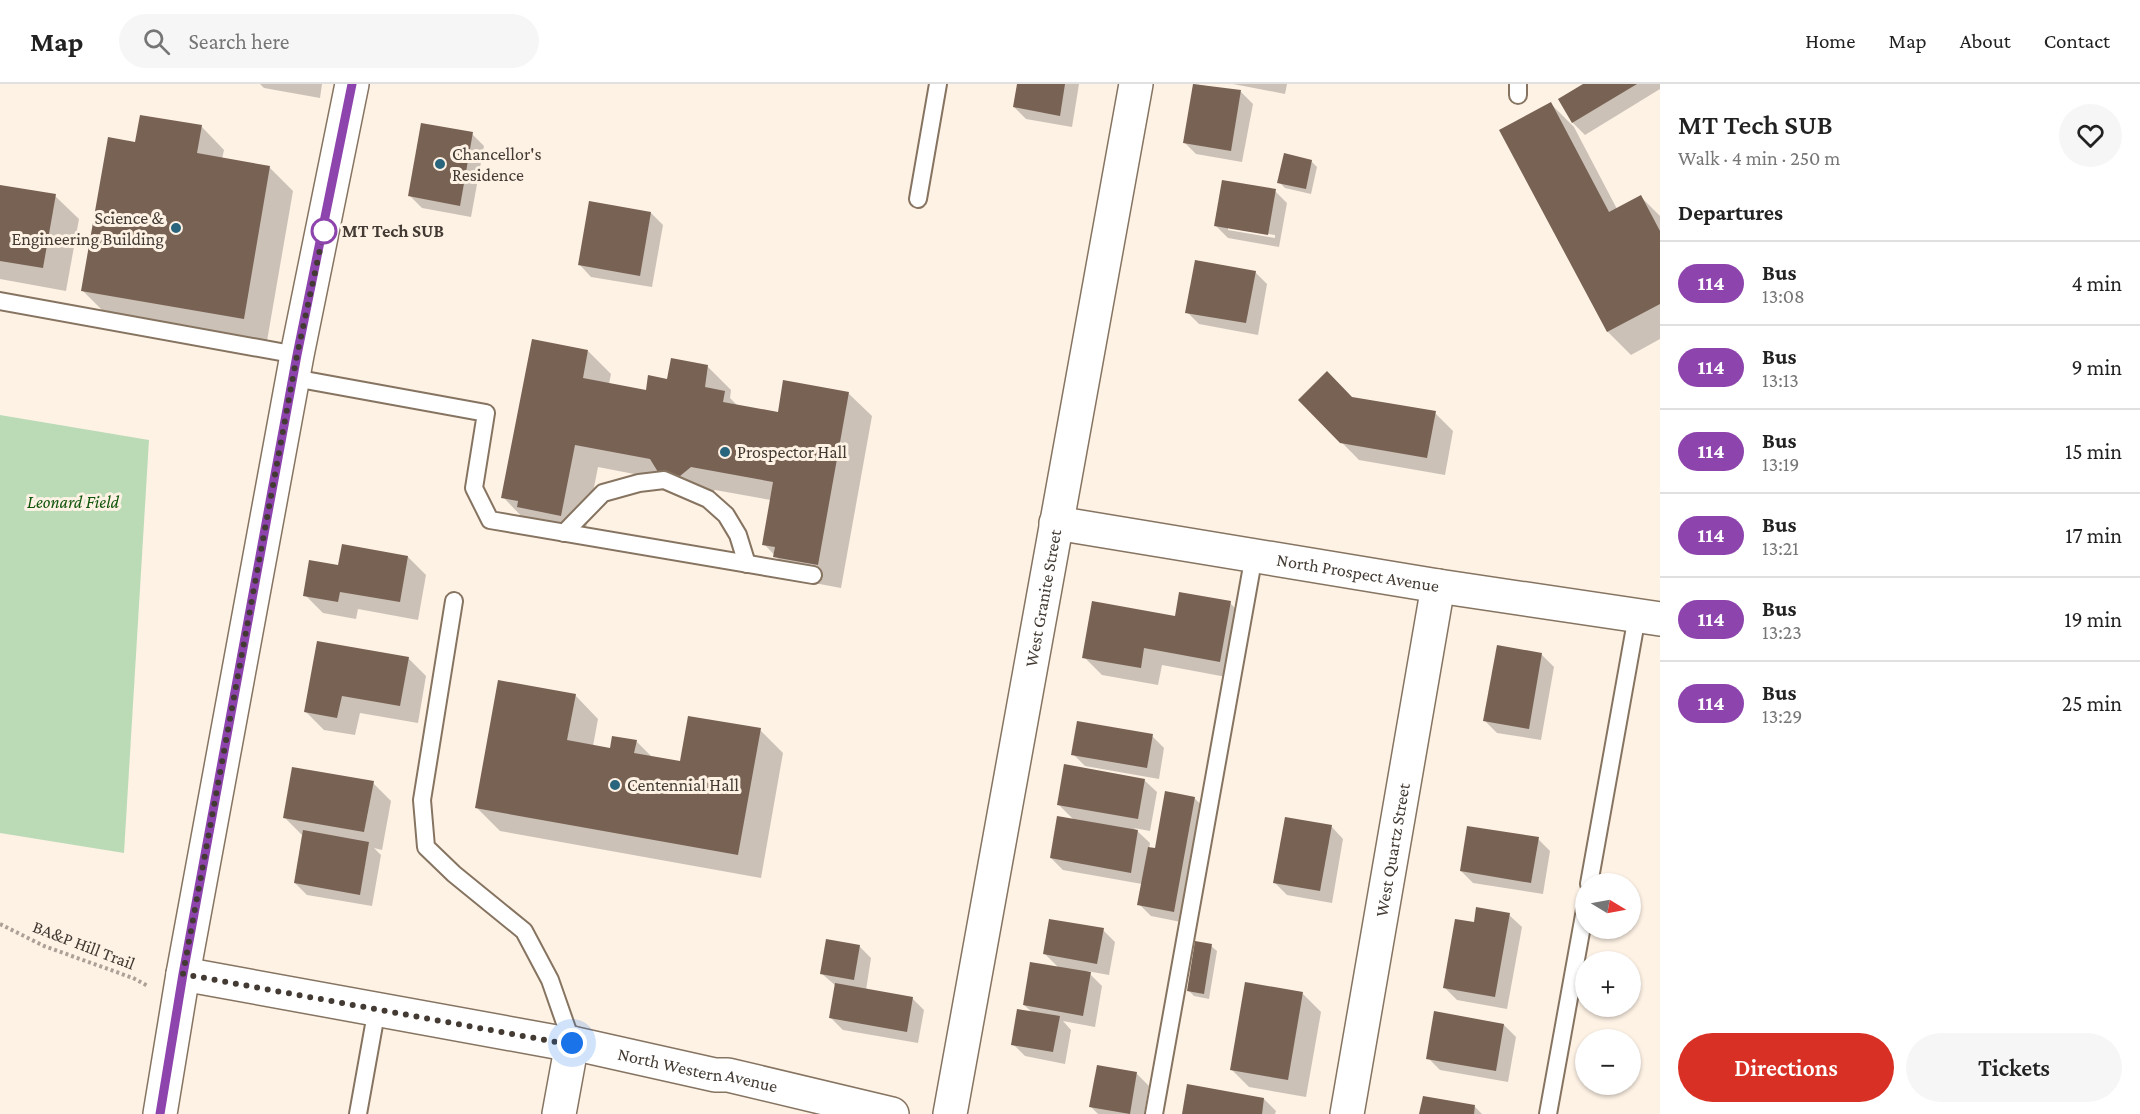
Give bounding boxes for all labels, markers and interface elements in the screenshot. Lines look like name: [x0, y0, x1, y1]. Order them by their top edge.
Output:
search box: [119, 14, 539, 68]
icon: search: [140, 25, 173, 58]
text: Map: [30, 26, 83, 57]
text: Search here: [188, 29, 289, 54]
text: Home: [1805, 29, 1855, 53]
text: Map: [1888, 29, 1927, 53]
text: About: [1960, 29, 2011, 53]
text: Contact: [2044, 29, 2110, 53]
button: heart: [2059, 104, 2122, 167]
text: MT Tech SUB: [1678, 109, 1833, 140]
place label: Chancellor's Residence: [452, 144, 542, 185]
text: Walk · 4 min · 250 m: [1678, 147, 1840, 169]
marker: Chancellor's Residence: [433, 157, 447, 171]
text: Departures: [1678, 200, 1783, 225]
place label: Science & Engineering Building: [11, 208, 164, 249]
marker: MT Tech SUB: [311, 218, 337, 244]
marker: Science & Engineering Building: [169, 221, 183, 235]
place label: MT Tech SUB: [342, 221, 444, 241]
text: Bus: [1762, 260, 1796, 285]
text: 114: [1697, 271, 1725, 295]
text: 4 min: [2071, 271, 2122, 296]
text: 13:08: [1762, 285, 1805, 307]
text: Bus: [1762, 344, 1796, 369]
text: 114: [1697, 355, 1725, 379]
text: 9 min: [2071, 355, 2122, 380]
text: 13:13: [1762, 369, 1799, 391]
text: Bus: [1762, 428, 1796, 453]
text: 114: [1697, 439, 1725, 463]
text: 15 min: [2065, 439, 2122, 464]
place label: Prospector Hall: [737, 442, 847, 462]
marker: Prospector Hall: [718, 445, 732, 459]
text: 13:19: [1762, 453, 1800, 475]
park label: Leonard Field: [27, 492, 120, 512]
text: Bus: [1762, 512, 1796, 537]
text: 114: [1697, 523, 1725, 547]
text: 17 min: [2065, 523, 2122, 548]
street label: West Granite Street: [1021, 527, 1066, 669]
text: 13:21: [1762, 537, 1799, 559]
street label: North Prospect Avenue: [1275, 550, 1441, 596]
text: Bus: [1762, 596, 1796, 621]
text: 114: [1697, 607, 1725, 631]
text: 19 min: [2064, 607, 2122, 632]
text: 13:23: [1762, 621, 1802, 643]
text: Bus: [1762, 680, 1796, 705]
text: 114: [1697, 691, 1725, 715]
text: 25 min: [2062, 691, 2122, 716]
text: 13:29: [1762, 705, 1802, 727]
place label: Centennial Hall: [627, 775, 739, 795]
marker: Centennial Hall: [608, 778, 622, 792]
street label: West Quartz Street: [1371, 780, 1414, 918]
north arrow: [1575, 873, 1641, 939]
map controls: [1575, 873, 1641, 1095]
street label: BA&P Hill Trail: [30, 916, 138, 974]
button: +: [1575, 951, 1641, 1017]
your location: [557, 1028, 587, 1058]
button: −: [1575, 1029, 1641, 1095]
button: Directions: [1678, 1033, 1894, 1102]
button: Tickets: [1906, 1033, 2122, 1102]
street label: North Western Avenue: [616, 1044, 780, 1097]

